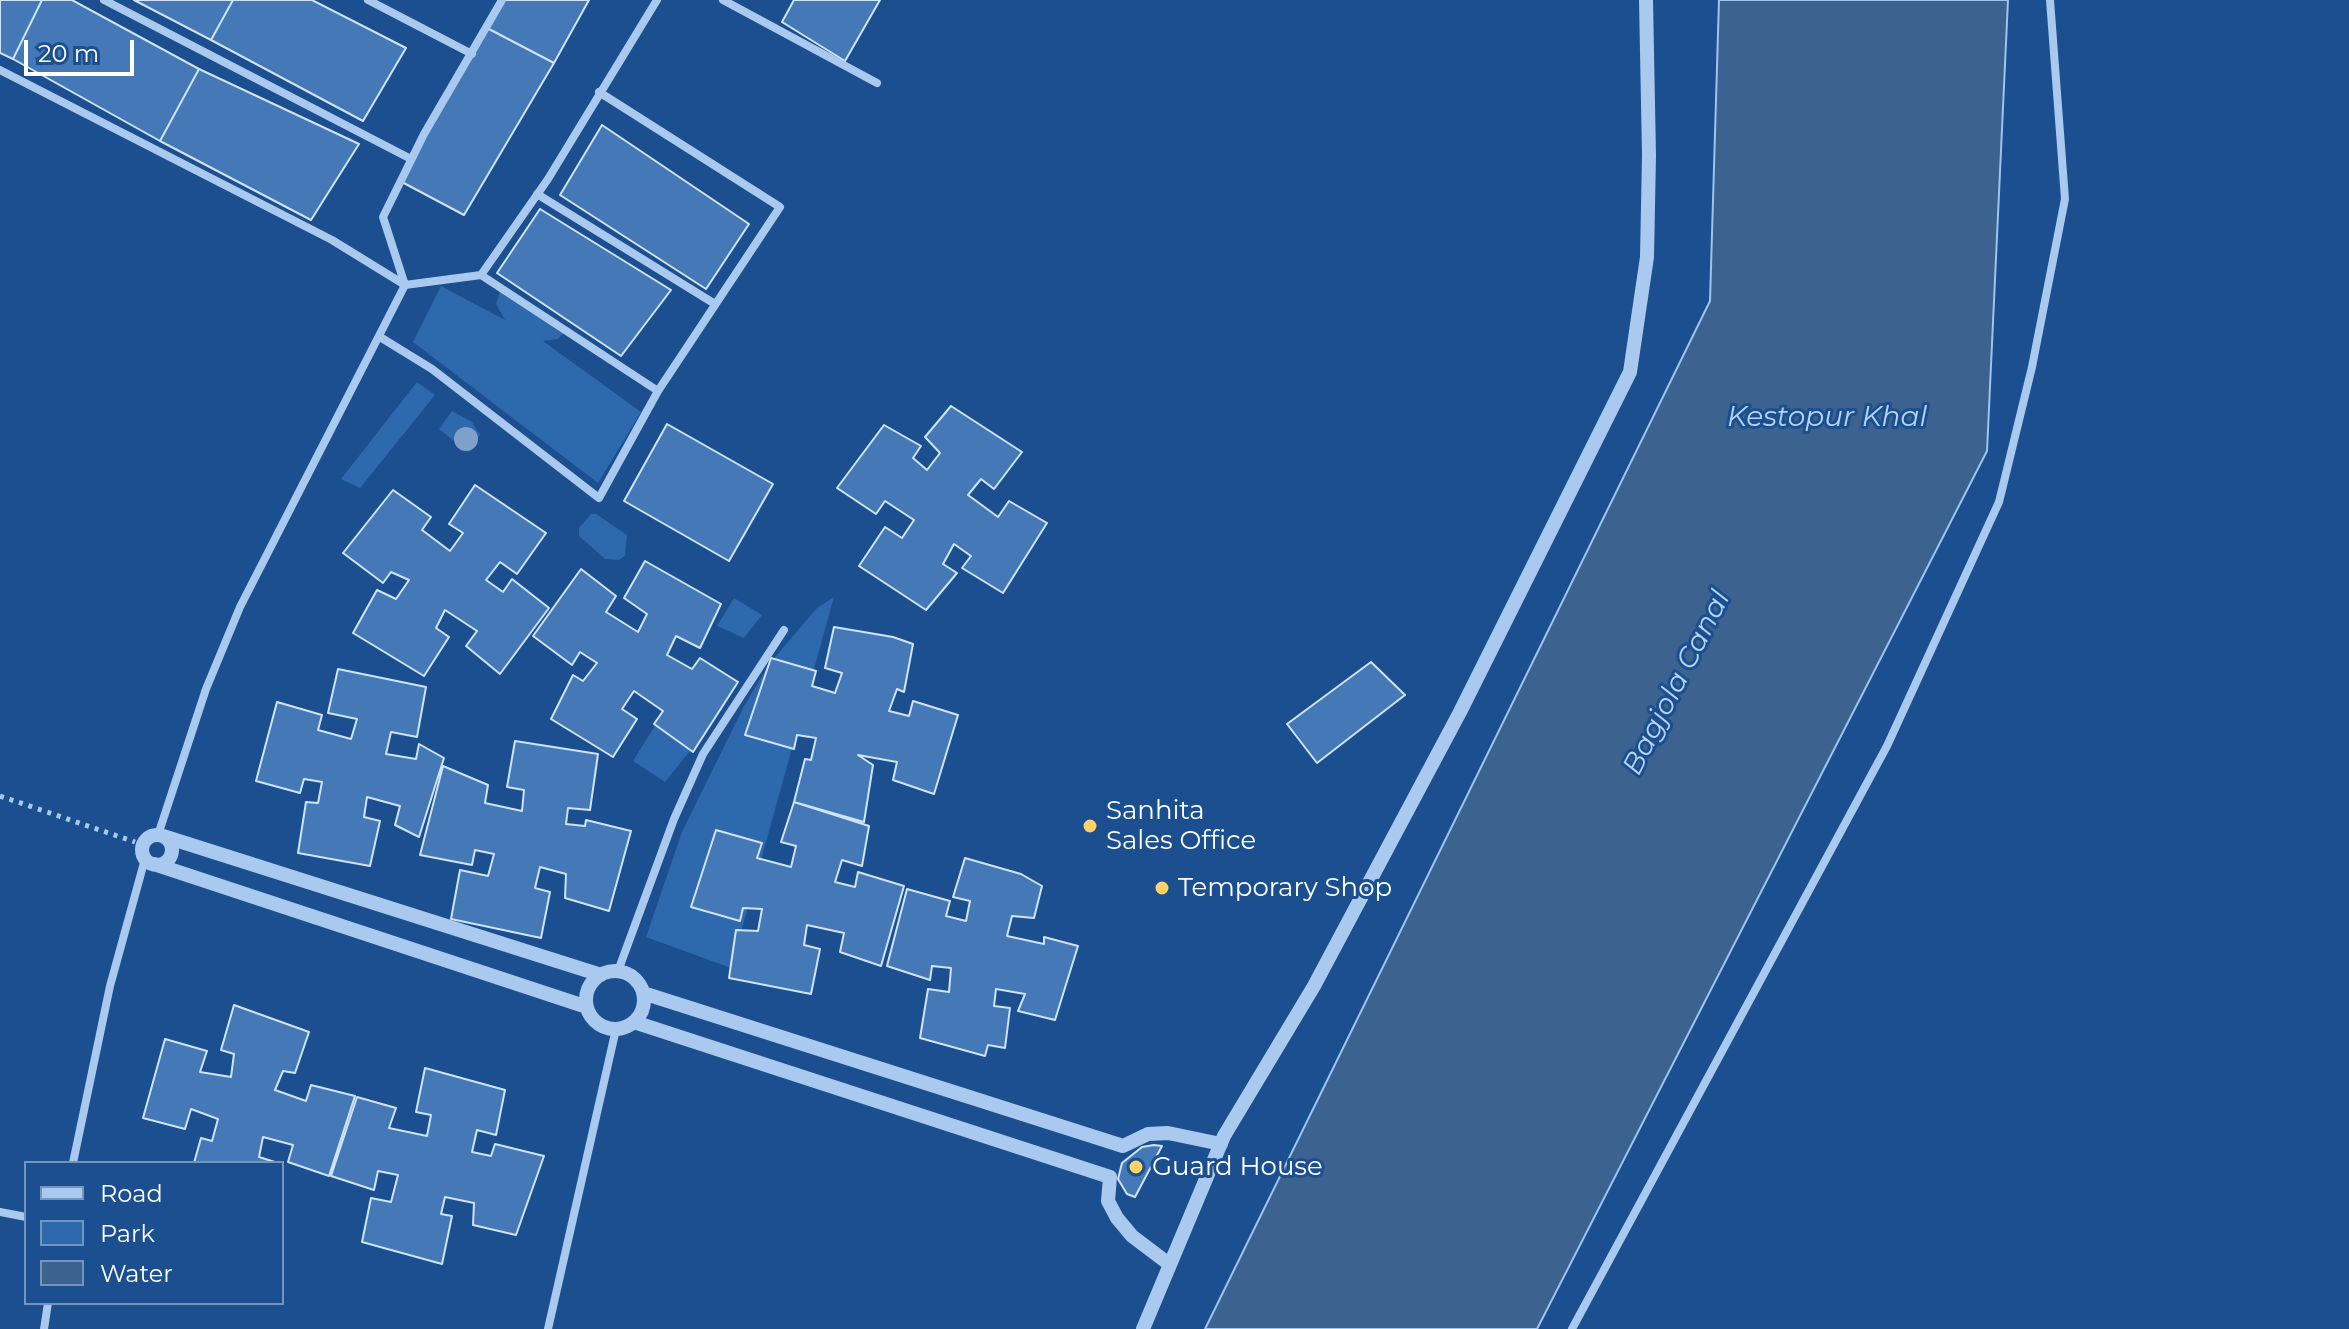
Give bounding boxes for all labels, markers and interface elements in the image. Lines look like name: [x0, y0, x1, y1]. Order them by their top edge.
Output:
scale bar: [28, 24, 138, 74]
text: 20 m: [38, 39, 99, 68]
water label: Kestopur Khal: [1727, 401, 1927, 435]
water label: Bagjola Canal: [1616, 585, 1738, 781]
place label: Sanhita Sales Office: [1106, 795, 1256, 856]
marker: Sanhita Sales Office: [1081, 817, 1099, 835]
place label: Temporary Shop: [1178, 872, 1392, 904]
marker: Temporary Shop: [1153, 879, 1171, 897]
place label: Guard House: [1152, 1151, 1323, 1183]
marker: Guard House: [1127, 1158, 1145, 1176]
legend: [24, 1161, 284, 1305]
text: Road: [100, 1179, 163, 1208]
text: Park: [100, 1219, 155, 1248]
text: Water: [100, 1259, 173, 1288]

